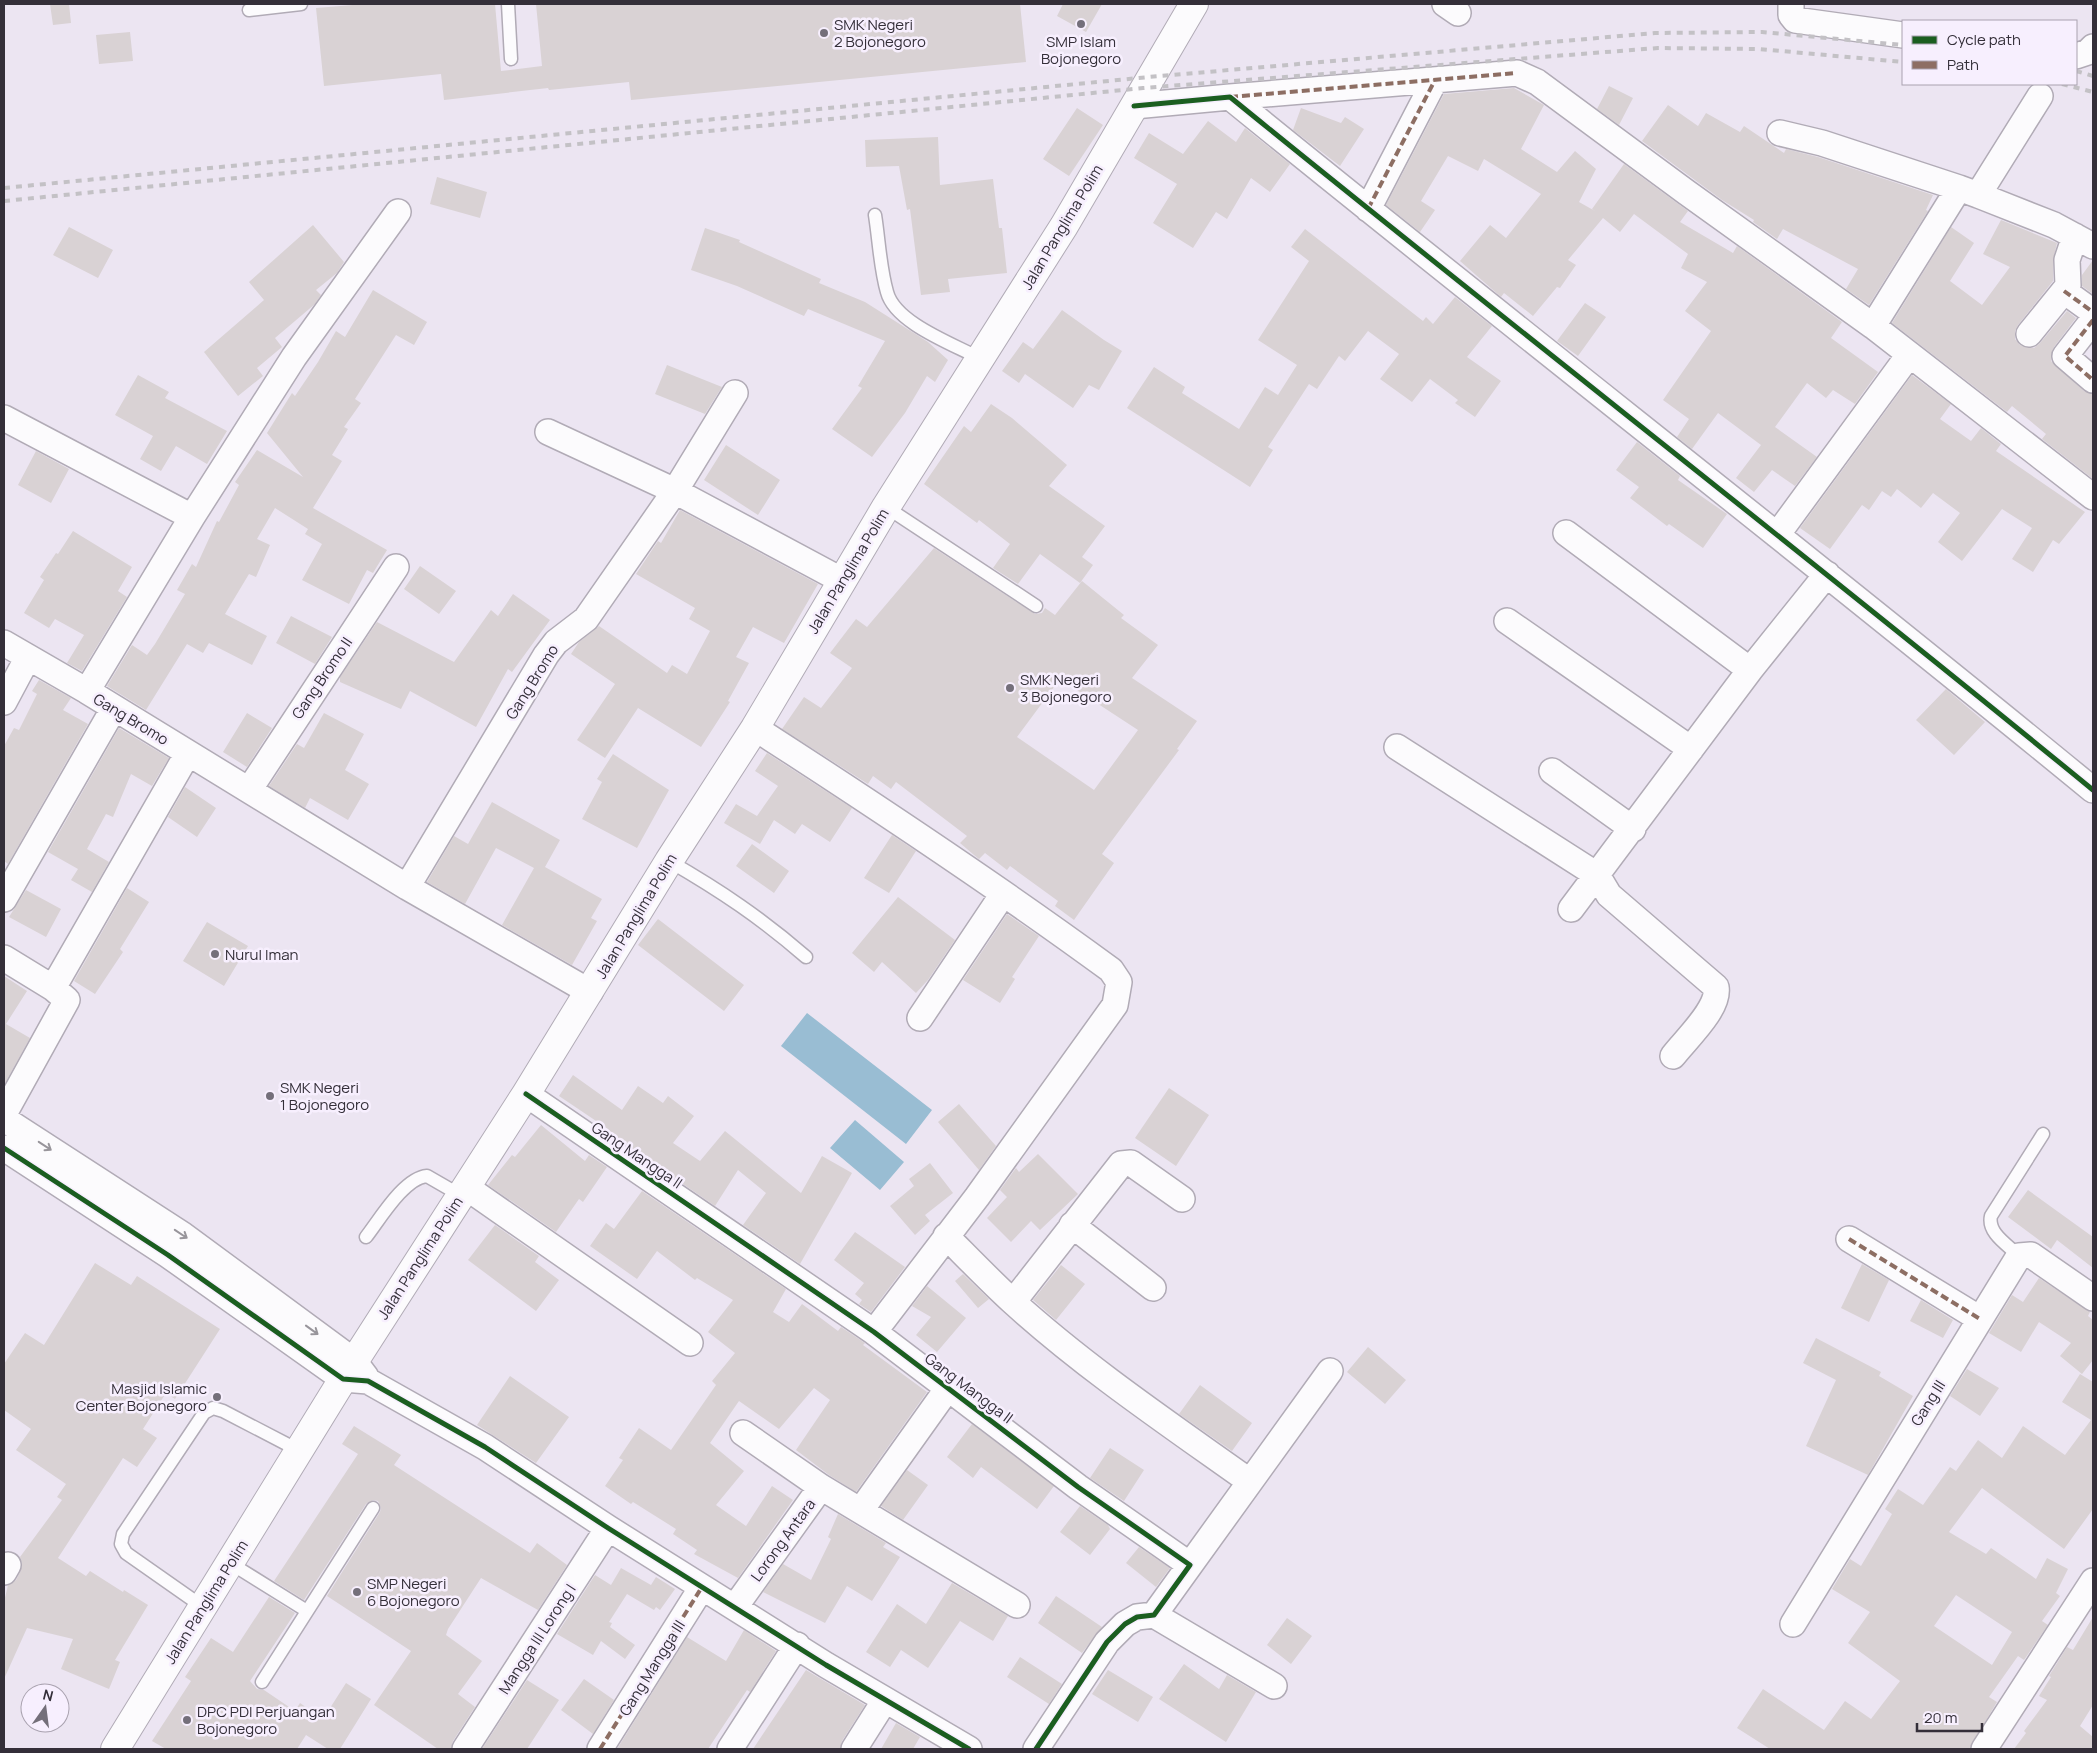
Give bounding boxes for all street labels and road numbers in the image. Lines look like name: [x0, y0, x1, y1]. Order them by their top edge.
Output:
street label: Jalan Panglima Polim: [1016, 161, 1108, 293]
street label: Jalan Panglima Polim: [802, 505, 894, 637]
street label: Gang Bromo II: [287, 633, 357, 723]
street label: Gang Bromo: [501, 640, 563, 723]
street label: Gang Bromo: [89, 688, 173, 750]
street label: Jalan Panglima Polim: [590, 850, 682, 982]
street label: Gang Mangga II: [587, 1117, 687, 1193]
street label: Jalan Panglima Polim: [372, 1193, 468, 1323]
street label: Gang Mangga II: [920, 1348, 1018, 1428]
street label: Gang III: [1906, 1376, 1950, 1430]
street label: Lorong Antara: [746, 1494, 820, 1586]
street label: Jalan Panglima Polim: [159, 1536, 253, 1668]
street label: Mangga III Lorong I: [493, 1580, 581, 1698]
street label: Gang Mangga III: [614, 1616, 690, 1720]

